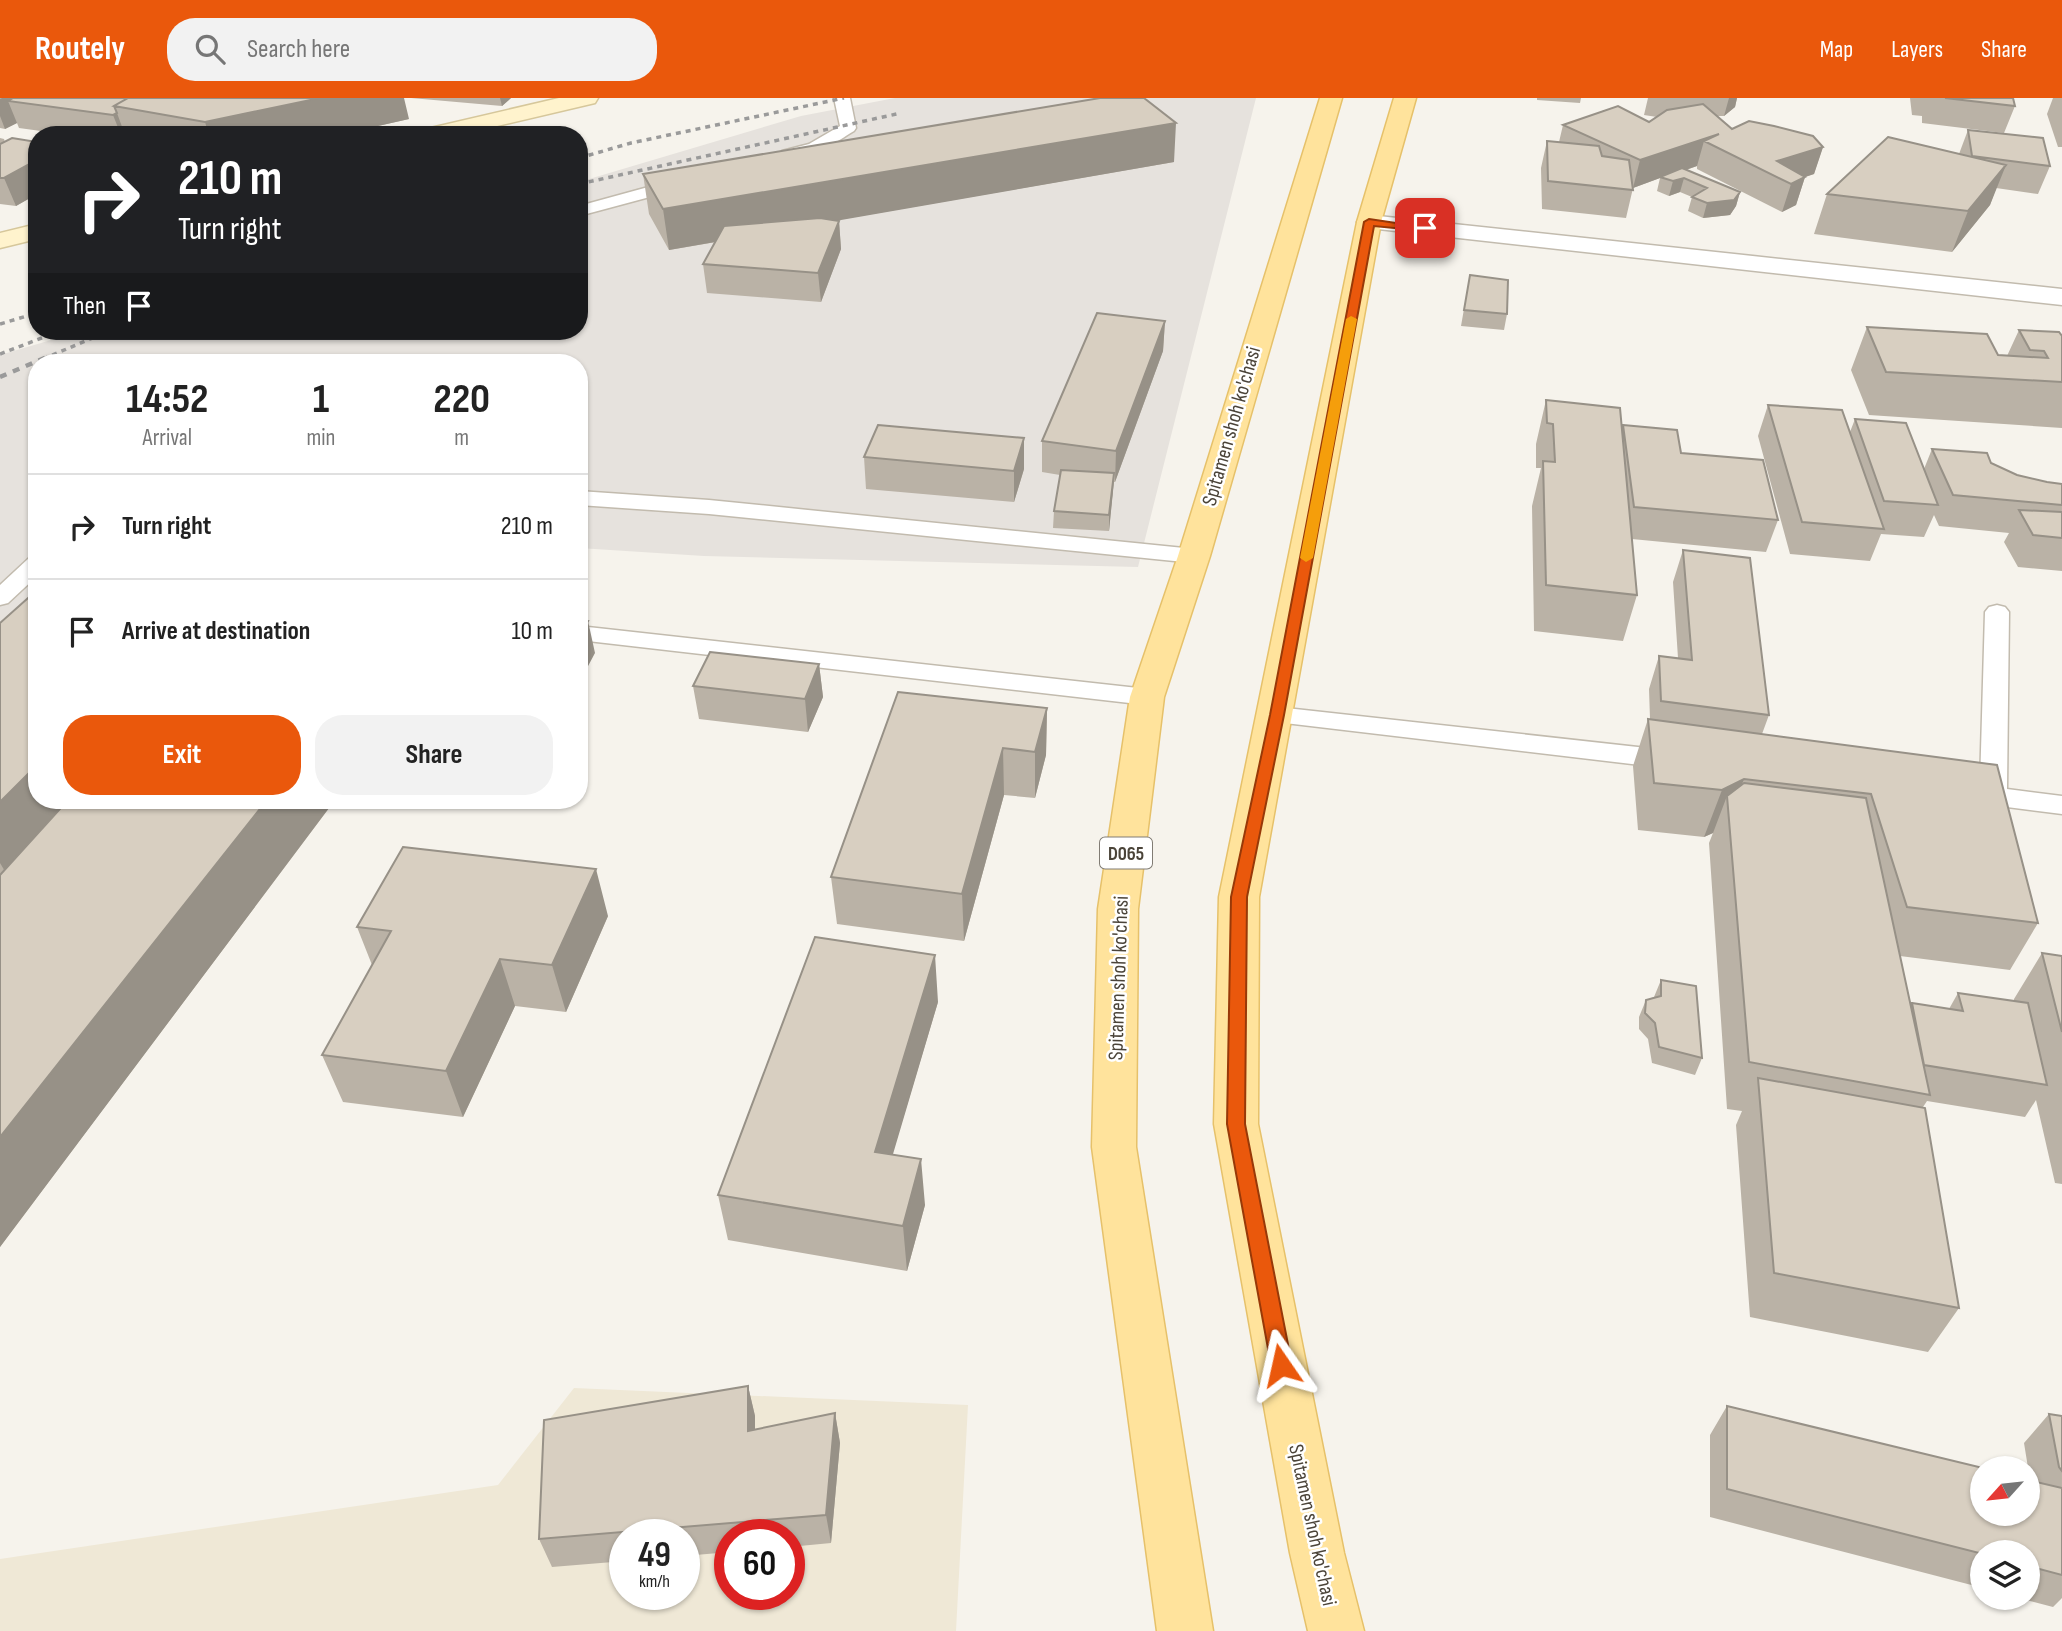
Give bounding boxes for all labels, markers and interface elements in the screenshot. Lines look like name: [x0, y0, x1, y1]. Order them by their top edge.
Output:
search box: [167, 18, 657, 81]
text: Routely: [35, 29, 125, 69]
icon: search: [191, 30, 229, 68]
text: Search here: [247, 34, 350, 65]
text: Map: [1820, 35, 1853, 64]
text: Layers: [1891, 35, 1943, 64]
text: Share: [1981, 35, 2027, 64]
text: 210 m: [178, 150, 282, 209]
icon: right: [63, 154, 154, 245]
pin: [1395, 198, 1455, 258]
icon: arrive: [1406, 209, 1444, 247]
text: Turn right: [178, 210, 282, 249]
icon: arrive: [120, 287, 158, 325]
text: Then: [63, 291, 106, 322]
street label: Spitamen shoh ko'chasi: [1197, 344, 1266, 509]
text: 14:52: [126, 374, 208, 425]
text: 1: [313, 374, 329, 425]
text: 220: [433, 374, 490, 425]
text: Arrival: [142, 424, 192, 452]
text: min: [306, 424, 335, 452]
text: m: [454, 424, 469, 452]
icon: right: [63, 508, 101, 546]
text: Turn right: [122, 511, 211, 542]
text: 210 m: [501, 511, 553, 542]
icon: arrive: [63, 613, 101, 651]
text: Arrive at destination: [122, 616, 310, 647]
text: 10 m: [511, 616, 553, 647]
button: Exit: [63, 715, 301, 795]
button: Share: [315, 715, 553, 795]
road number: D065: [1100, 838, 1152, 868]
street label: Spitamen shoh ko'chasi: [1103, 895, 1134, 1061]
position arrow: [1244, 1328, 1318, 1402]
street label: Spitamen shoh ko'chasi: [1283, 1442, 1342, 1608]
north arrow: [1970, 1456, 2040, 1526]
map controls: [1970, 1456, 2040, 1610]
speed limit sign: 60: [714, 1519, 805, 1610]
text: 49: [638, 1534, 671, 1577]
button: layers: [1970, 1540, 2040, 1610]
text: km/h: [639, 1571, 670, 1592]

